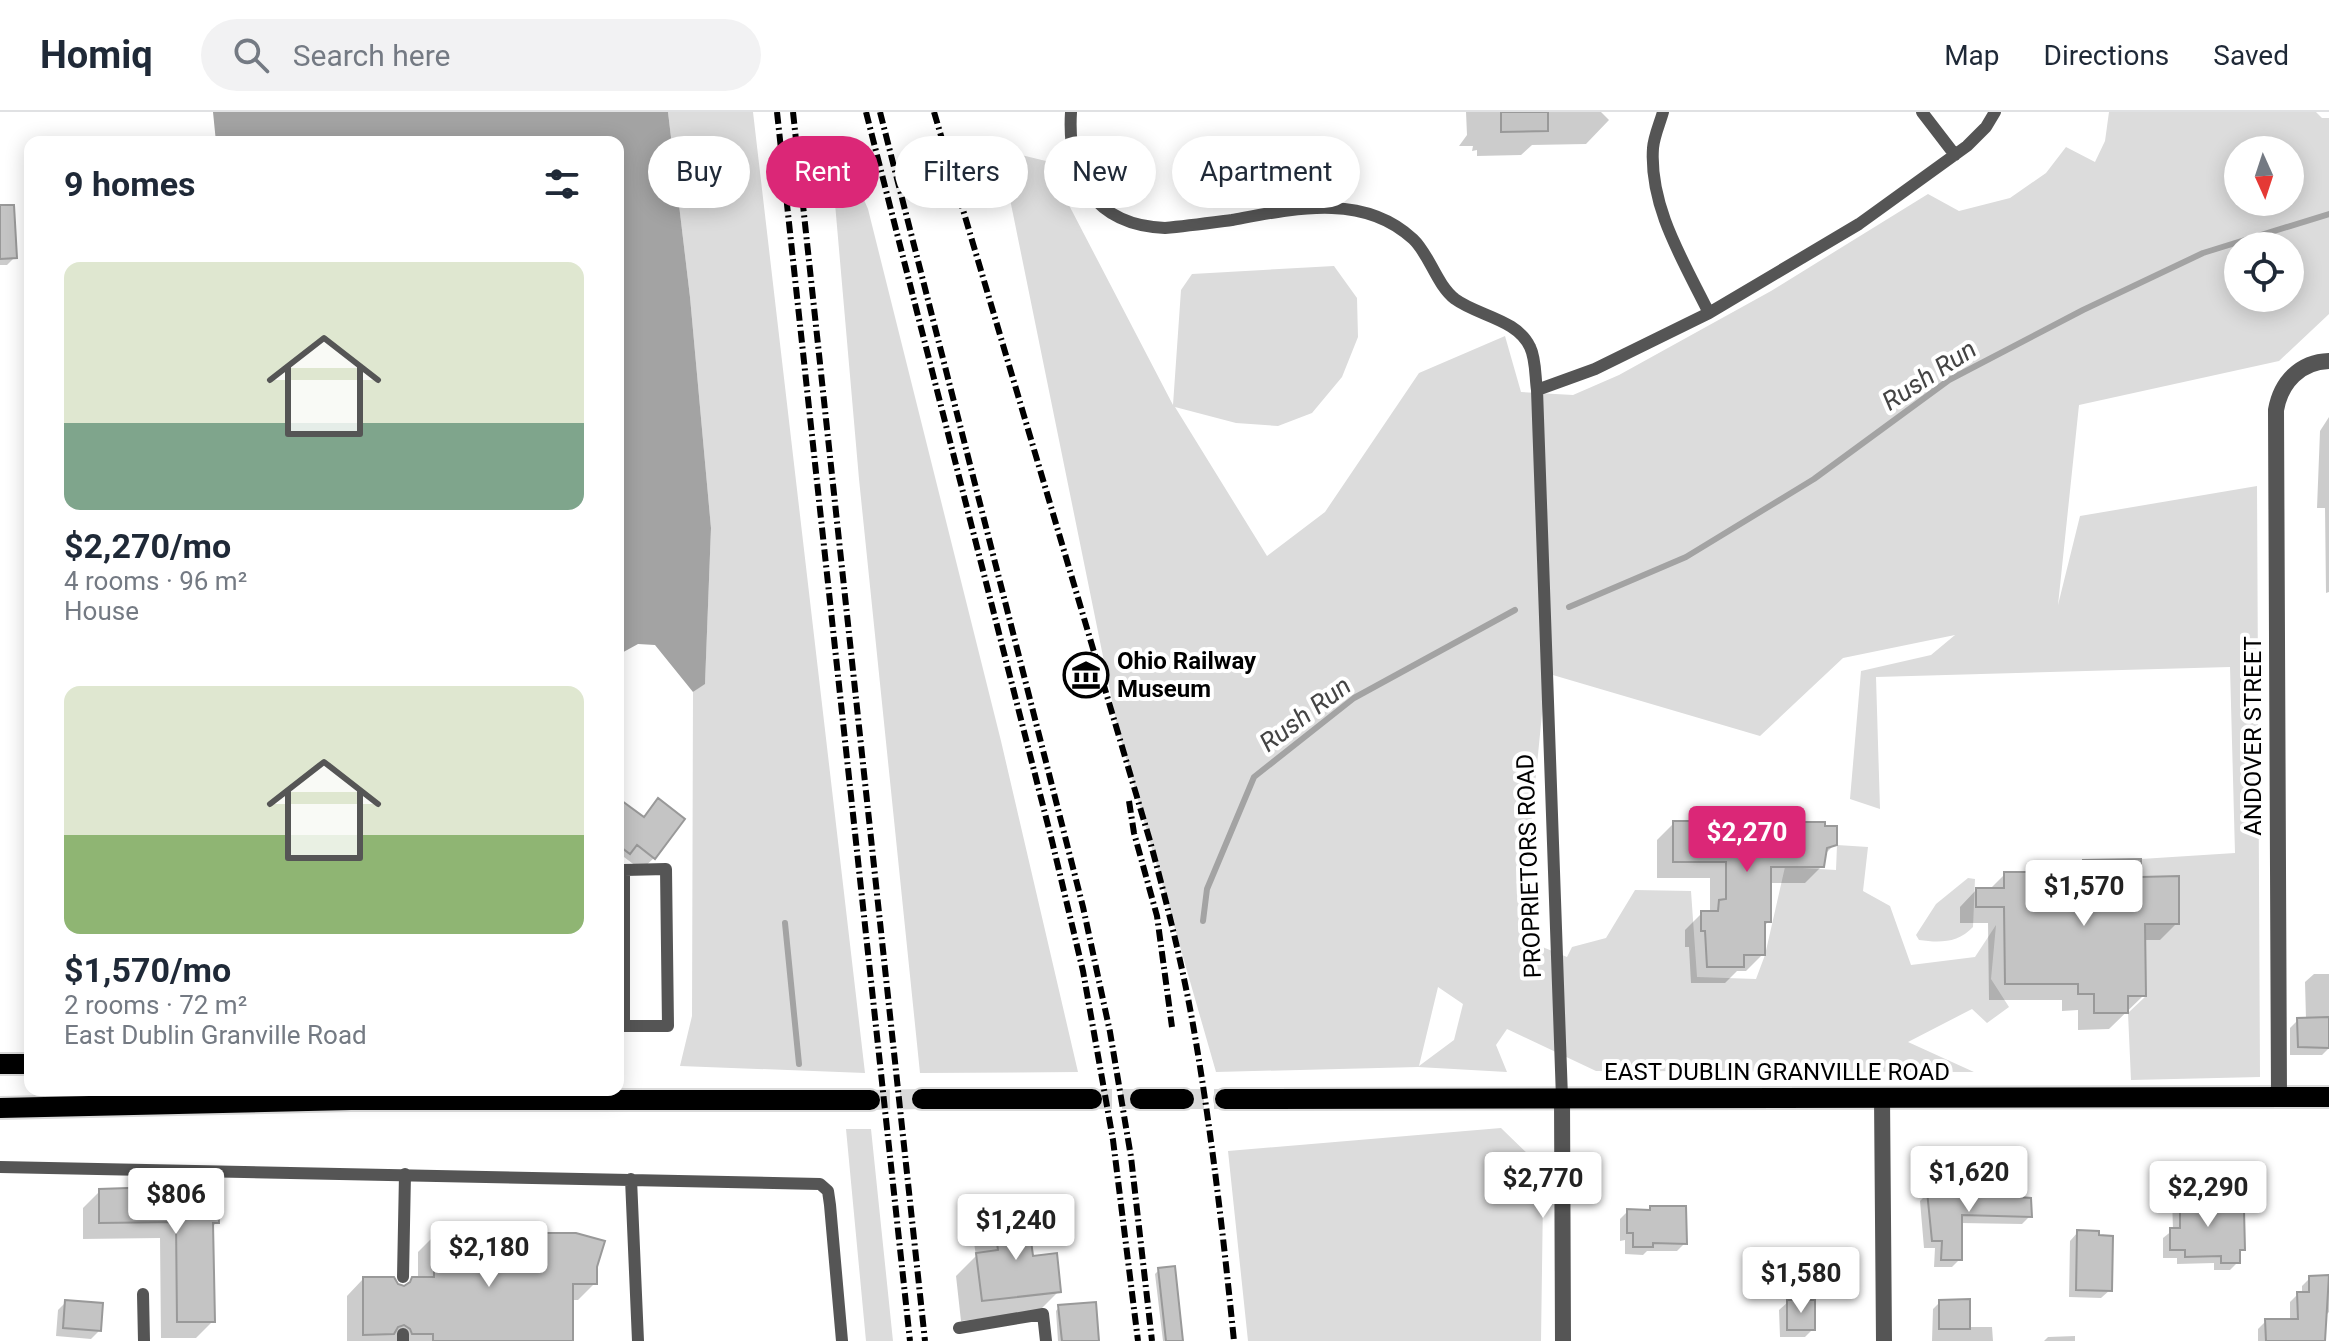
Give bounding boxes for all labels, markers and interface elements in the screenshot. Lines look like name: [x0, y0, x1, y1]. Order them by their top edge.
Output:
search box: [201, 19, 761, 91]
text: Homiq: [40, 33, 153, 77]
icon: search: [229, 33, 273, 77]
text: Search here: [293, 38, 451, 73]
text: Map: [1944, 39, 2000, 72]
text: Directions: [2044, 39, 2169, 72]
text: Saved: [2213, 39, 2289, 72]
chip: Buy: [648, 136, 750, 208]
chip: Rent: [766, 136, 879, 208]
chip: Filters: [895, 136, 1028, 208]
chip: New: [1044, 136, 1156, 208]
chip: Apartment: [1172, 136, 1360, 208]
north arrow: [2224, 136, 2304, 216]
map controls: [2224, 136, 2304, 312]
icon: filters: [540, 162, 584, 206]
text: 9 homes: [64, 164, 195, 204]
button: locate: [2224, 232, 2304, 312]
icon: home: [252, 314, 396, 458]
water label: Rush Run: [1876, 334, 1982, 416]
text: $2,270/mo: [64, 526, 231, 566]
text: 4 rooms · 96 m²: [64, 566, 247, 596]
text: House: [64, 596, 139, 626]
street label: ANDOVER STREET: [2239, 636, 2267, 836]
place label: Ohio Railway Museum: [1117, 647, 1257, 703]
museum icon: Ohio Railway Museum: [1062, 651, 1110, 699]
water label: Rush Run: [1254, 670, 1356, 758]
icon: home: [252, 738, 396, 882]
street label: PROPRIETORS ROAD: [1511, 753, 1547, 979]
pin: $2,270: [1682, 806, 1812, 874]
text: $2,270: [1707, 817, 1787, 847]
pin: $1,570: [2019, 860, 2149, 928]
text: $1,570: [2044, 871, 2124, 901]
text: $1,570/mo: [64, 950, 231, 990]
text: 2 rooms · 72 m²: [64, 990, 247, 1020]
text: East Dublin Granville Road: [64, 1020, 367, 1050]
street label: EAST DUBLIN GRANVILLE ROAD: [1604, 1058, 1950, 1086]
pin: $1,620: [1904, 1146, 2034, 1214]
pin: $2,770: [1478, 1152, 1608, 1220]
text: $1,620: [1929, 1157, 2009, 1187]
pin: $2,290: [2143, 1161, 2273, 1229]
text: $2,770: [1503, 1163, 1583, 1193]
pin: $806: [129, 1168, 223, 1236]
text: $2,290: [2168, 1172, 2248, 1202]
text: $806: [146, 1179, 206, 1209]
pin: $1,240: [951, 1194, 1081, 1262]
text: $1,240: [976, 1205, 1056, 1235]
pin: $2,180: [424, 1221, 554, 1289]
text: $2,180: [449, 1232, 529, 1262]
pin: $1,580: [1736, 1247, 1866, 1315]
text: $1,580: [1761, 1258, 1841, 1288]

